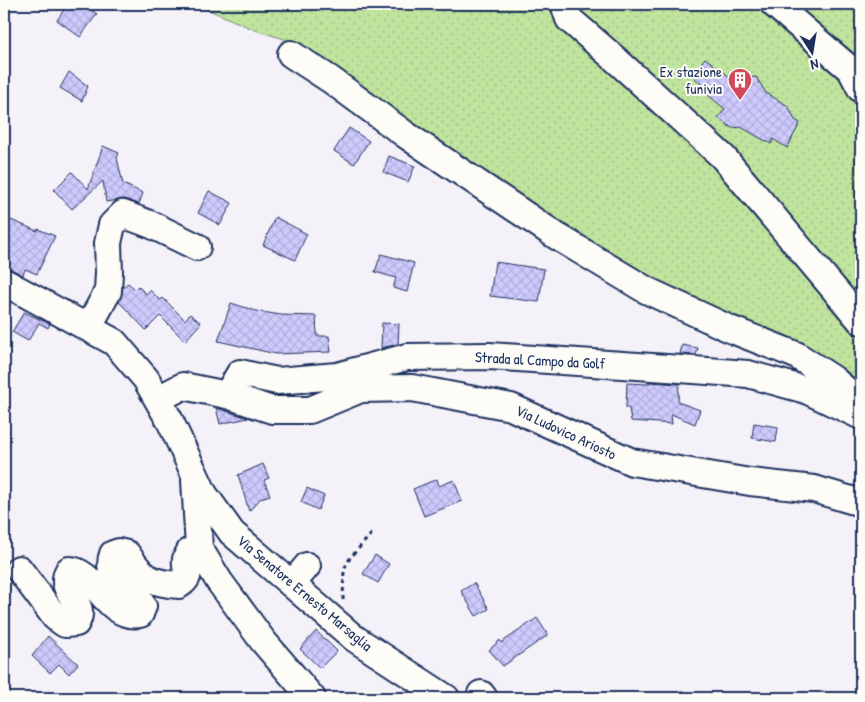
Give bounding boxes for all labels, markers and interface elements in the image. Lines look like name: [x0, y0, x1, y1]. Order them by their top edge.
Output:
north arrow: [788, 28, 838, 78]
text: N: [809, 55, 820, 75]
place label: Ex stazione funivia: [660, 61, 722, 99]
building icon: Ex stazione funivia: [727, 67, 753, 101]
street label: Strada al Campo da Golf: [474, 346, 606, 374]
street label: Via Ludovico Ariosto: [512, 400, 620, 464]
street label: Via Senatore Ernesto Marsaglia: [233, 530, 377, 656]

